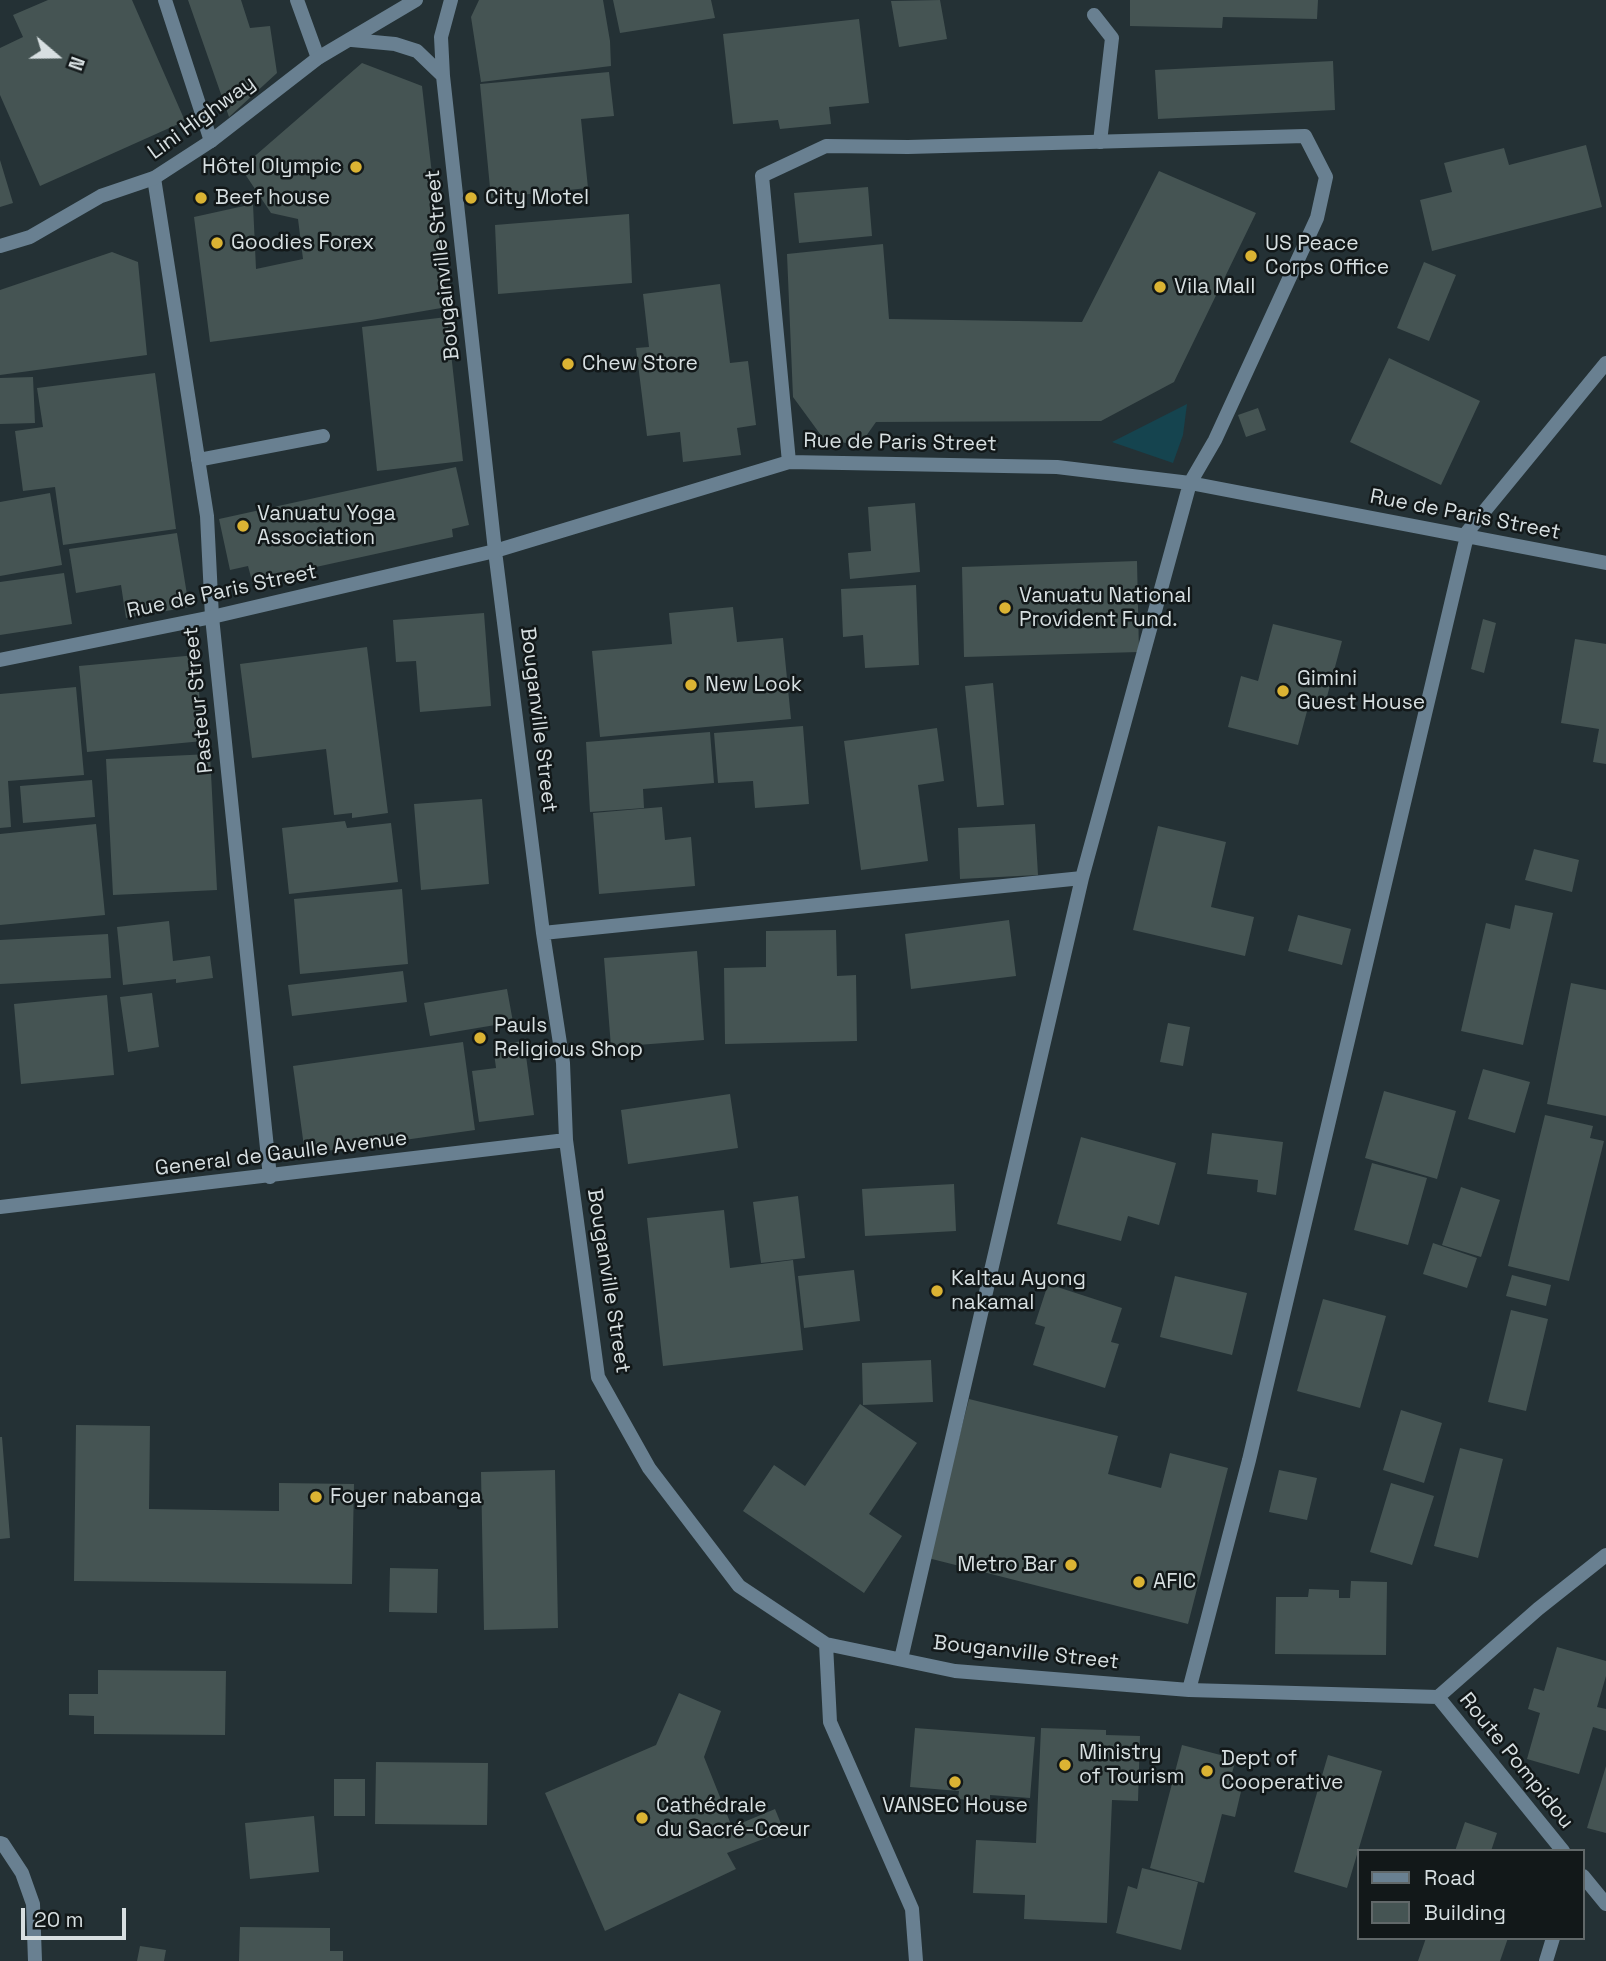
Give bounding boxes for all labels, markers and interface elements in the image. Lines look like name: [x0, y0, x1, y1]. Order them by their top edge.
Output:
north arrow: [21, 21, 91, 91]
text: N: [62, 53, 90, 74]
street label: Lini Highway: [143, 71, 261, 165]
place label: Hôtel Olympic: [202, 154, 342, 180]
marker: Hôtel Olympic: [348, 159, 364, 175]
street label: Bougainville Street: [420, 168, 466, 362]
place label: Beef house: [215, 185, 330, 211]
place label: City Motel: [485, 185, 589, 211]
marker: Beef house: [193, 190, 209, 206]
marker: City Motel: [463, 190, 479, 206]
place label: Goodies Forex: [231, 230, 374, 256]
place label: US Peace Corps Office: [1265, 231, 1389, 281]
marker: Goodies Forex: [209, 235, 225, 251]
marker: US Peace Corps Office: [1243, 248, 1259, 264]
place label: Vila Mall: [1174, 274, 1255, 300]
marker: Vila Mall: [1152, 279, 1168, 295]
place label: Chew Store: [582, 351, 698, 377]
marker: Chew Store: [560, 356, 576, 372]
street label: Rue de Paris Street: [803, 429, 997, 457]
street label: Rue de Paris Street: [1368, 484, 1562, 546]
place label: Vanuatu Yoga Association: [257, 501, 396, 551]
marker: Vanuatu Yoga Association: [235, 518, 251, 534]
street label: Rue de Paris Street: [125, 560, 319, 624]
place label: Vanuatu National Provident Fund.: [1019, 583, 1191, 633]
marker: Vanuatu National Provident Fund.: [997, 600, 1013, 616]
street label: Pasteur Street: [179, 625, 219, 775]
street label: Bouganville Street: [514, 626, 562, 814]
place label: Gimini Guest House: [1297, 666, 1425, 716]
place label: New Look: [705, 672, 802, 698]
marker: New Look: [683, 677, 699, 693]
marker: Gimini Guest House: [1275, 683, 1291, 699]
place label: Pauls Religious Shop: [494, 1013, 643, 1063]
marker: Pauls Religious Shop: [472, 1030, 488, 1046]
street label: General de Gaulle Avenue: [153, 1126, 409, 1182]
street label: Bouganville Street: [581, 1187, 635, 1375]
place label: Kaltau Ayong nakamal: [951, 1266, 1086, 1316]
marker: Kaltau Ayong nakamal: [929, 1283, 945, 1299]
place label: Foyer nabanga: [330, 1484, 482, 1510]
marker: Foyer nabanga: [308, 1489, 324, 1505]
place label: Metro Bar: [957, 1552, 1057, 1578]
marker: Metro Bar: [1063, 1557, 1079, 1573]
place label: AFIC: [1153, 1569, 1196, 1595]
marker: AFIC: [1131, 1574, 1147, 1590]
street label: Bouganville Street: [932, 1631, 1120, 1675]
street label: Route Pompidou: [1453, 1688, 1579, 1834]
place label: Ministry of Tourism: [1079, 1740, 1185, 1790]
place label: Dept of Cooperative: [1221, 1746, 1343, 1796]
marker: Ministry of Tourism: [1057, 1757, 1073, 1773]
marker: Dept of Cooperative: [1199, 1763, 1215, 1779]
marker: VANSEC House: [947, 1774, 963, 1790]
place label: Cathédrale du Sacré-Cœur: [656, 1793, 810, 1843]
place label: VANSEC House: [882, 1793, 1028, 1819]
marker: Cathédrale du Sacré-Cœur: [634, 1810, 650, 1826]
legend: [1358, 1849, 1585, 1940]
text: Road: [1424, 1864, 1476, 1891]
scale bar: [24, 1895, 130, 1939]
text: Building: [1424, 1899, 1506, 1926]
text: 20 m: [34, 1906, 84, 1933]

